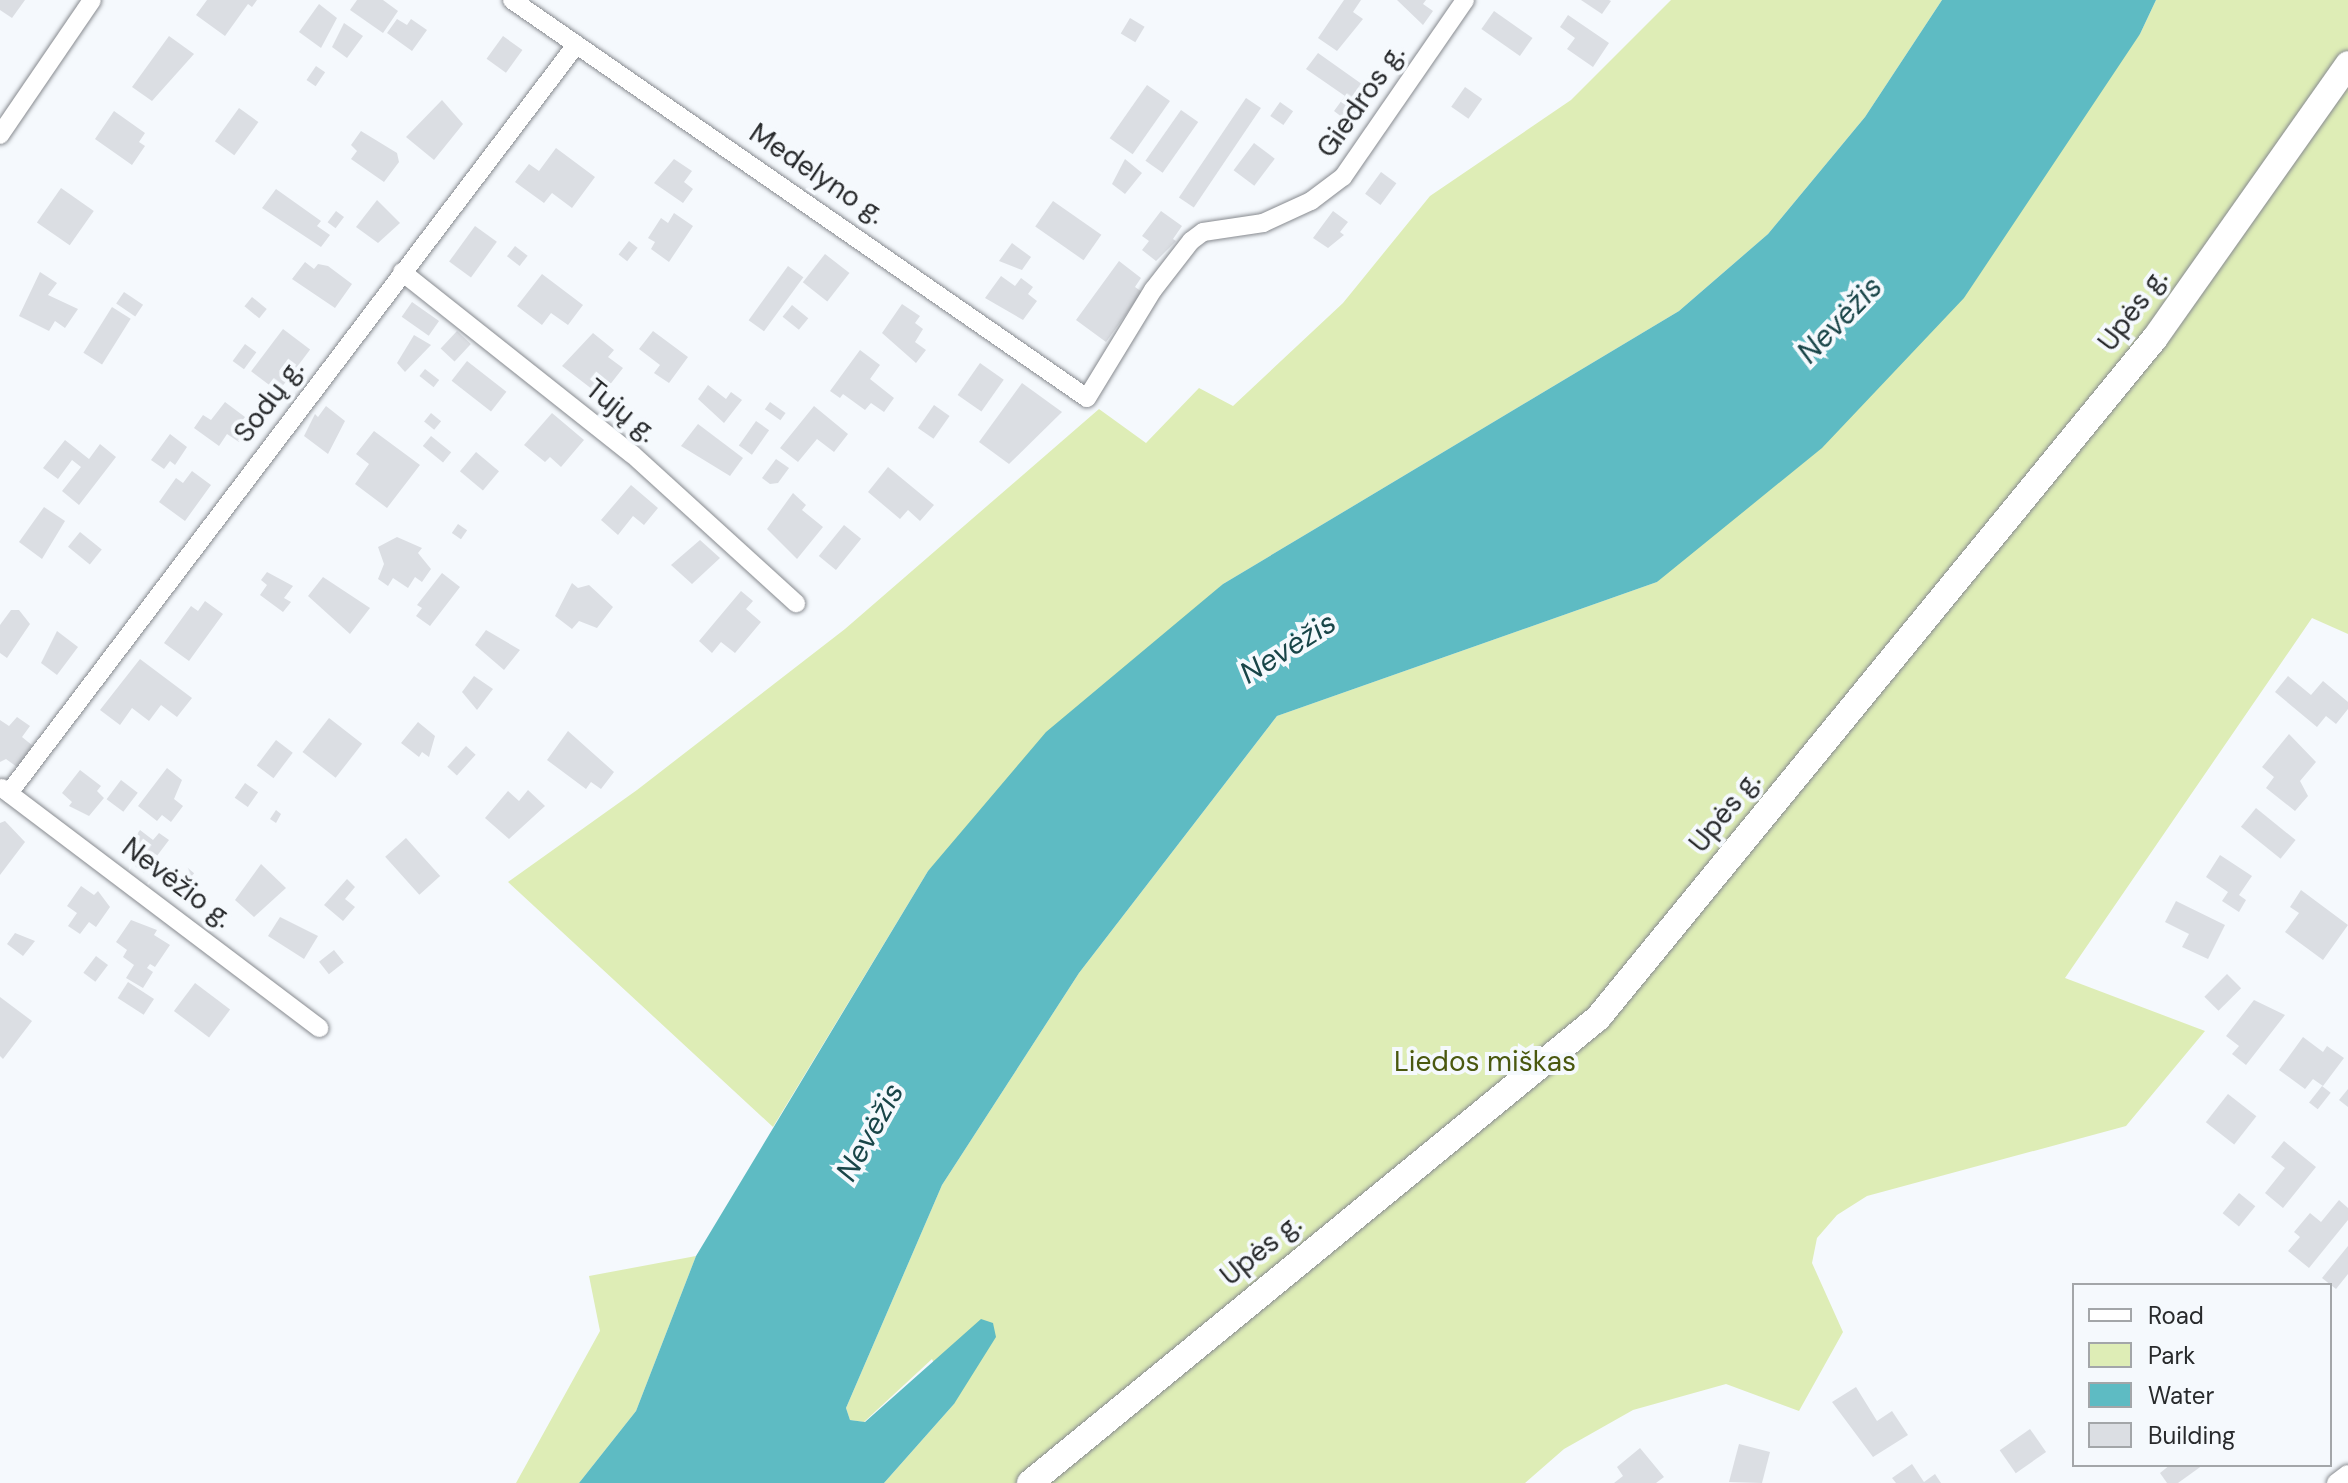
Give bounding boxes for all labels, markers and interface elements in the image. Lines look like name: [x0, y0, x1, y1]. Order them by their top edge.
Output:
street label: Giedros g.: [1310, 38, 1412, 164]
street label: Medelyno g.: [743, 116, 891, 232]
street label: Upės g.: [2091, 262, 2175, 358]
water label: Nevėžis: [1790, 269, 1890, 371]
street label: Sodų g.: [227, 353, 311, 449]
street label: Tujų g.: [579, 372, 663, 450]
water label: Nevėžis: [1233, 605, 1343, 691]
street label: Upės g.: [1682, 765, 1768, 859]
street label: Nevėžio g.: [115, 831, 239, 935]
park label: Liedos miškas: [1394, 1045, 1576, 1079]
water label: Nevėžis: [828, 1077, 912, 1187]
street label: Upės g.: [1214, 1207, 1308, 1293]
legend: [2072, 1283, 2332, 1467]
text: Road: [2148, 1300, 2204, 1331]
text: Park: [2148, 1340, 2195, 1371]
text: Water: [2148, 1380, 2214, 1411]
text: Building: [2148, 1420, 2235, 1451]

